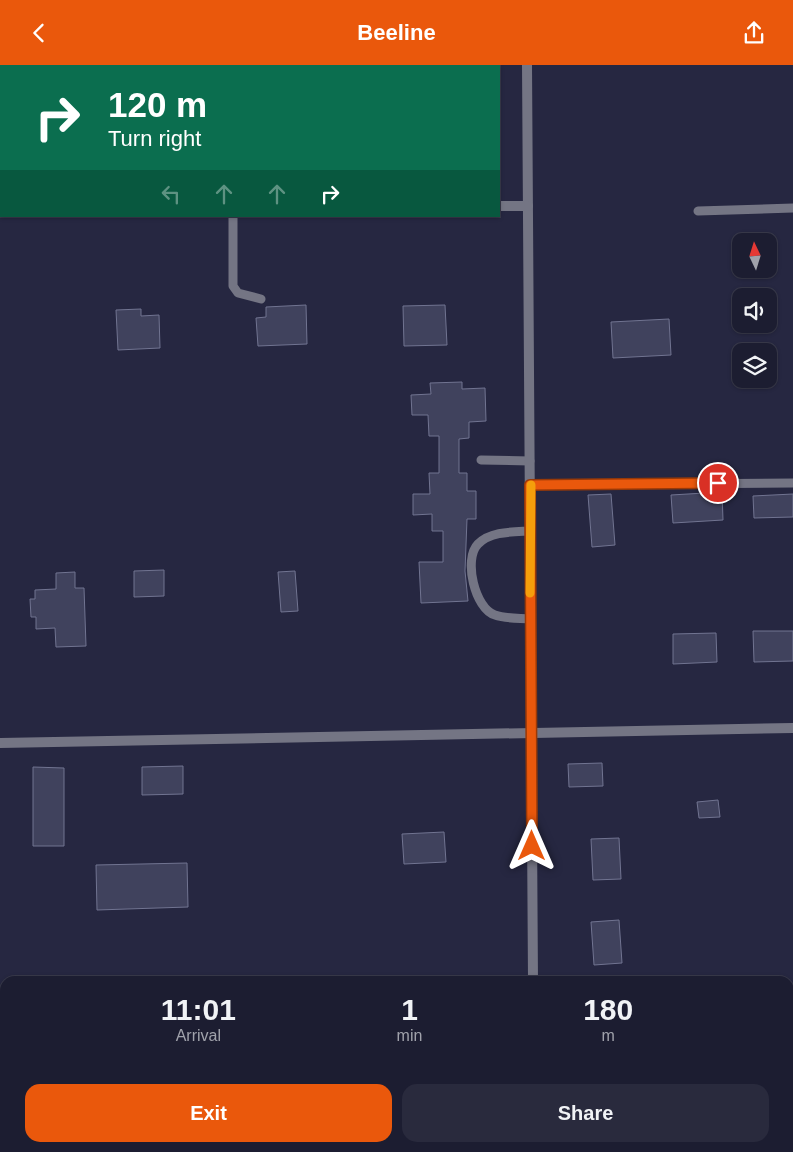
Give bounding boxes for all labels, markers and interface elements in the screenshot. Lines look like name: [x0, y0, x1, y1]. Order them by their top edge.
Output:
icon: back: [25, 19, 53, 47]
icon: share: [740, 19, 768, 47]
text: Beeline: [357, 20, 436, 45]
icon: right: [25, 85, 90, 150]
text: 120 m: [108, 85, 207, 124]
text: Turn right: [108, 126, 201, 151]
icon: left: [157, 180, 185, 208]
icon: ahead: [210, 180, 238, 208]
icon: ahead: [263, 180, 291, 208]
icon: right: [316, 180, 344, 208]
north arrow: [732, 233, 778, 277]
map controls: [732, 233, 777, 388]
button: sound: [732, 288, 777, 333]
button: layers: [732, 343, 777, 388]
pin: [697, 462, 739, 504]
icon: arrive: [704, 469, 732, 497]
position arrow: [505, 819, 557, 871]
text: 11:01: [161, 993, 236, 1026]
text: 1: [401, 993, 418, 1026]
text: 180: [583, 993, 633, 1026]
text: Arrival: [176, 1027, 221, 1044]
text: min: [397, 1027, 422, 1044]
text: m: [602, 1027, 615, 1044]
button: Exit: [25, 1084, 392, 1142]
button: Share: [402, 1084, 769, 1142]

